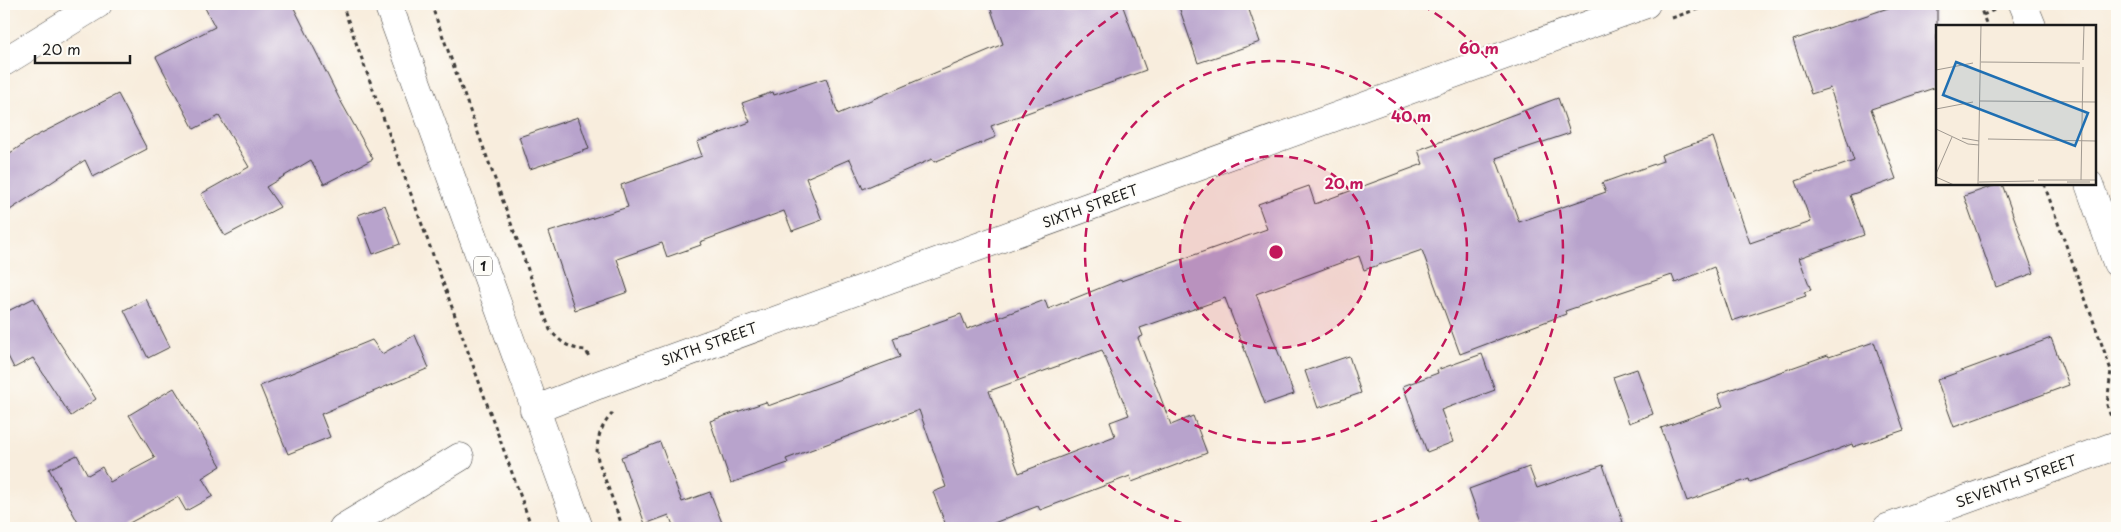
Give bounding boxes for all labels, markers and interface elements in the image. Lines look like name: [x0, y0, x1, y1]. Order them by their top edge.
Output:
inset map: [1936, 25, 2096, 185]
scale bar: [35, 32, 130, 64]
text: 60 m: [1459, 36, 1499, 59]
text: 20 m: [42, 37, 81, 60]
text: 40 m: [1391, 104, 1431, 127]
text: 20 m: [1325, 171, 1363, 194]
street label: SIXTH STREET: [1039, 179, 1141, 233]
centre of rings: [1267, 243, 1285, 261]
road number: 1: [474, 256, 492, 276]
street label: SIXTH STREET: [658, 317, 760, 371]
street label: SEVENTH STREET: [1953, 449, 2080, 513]

